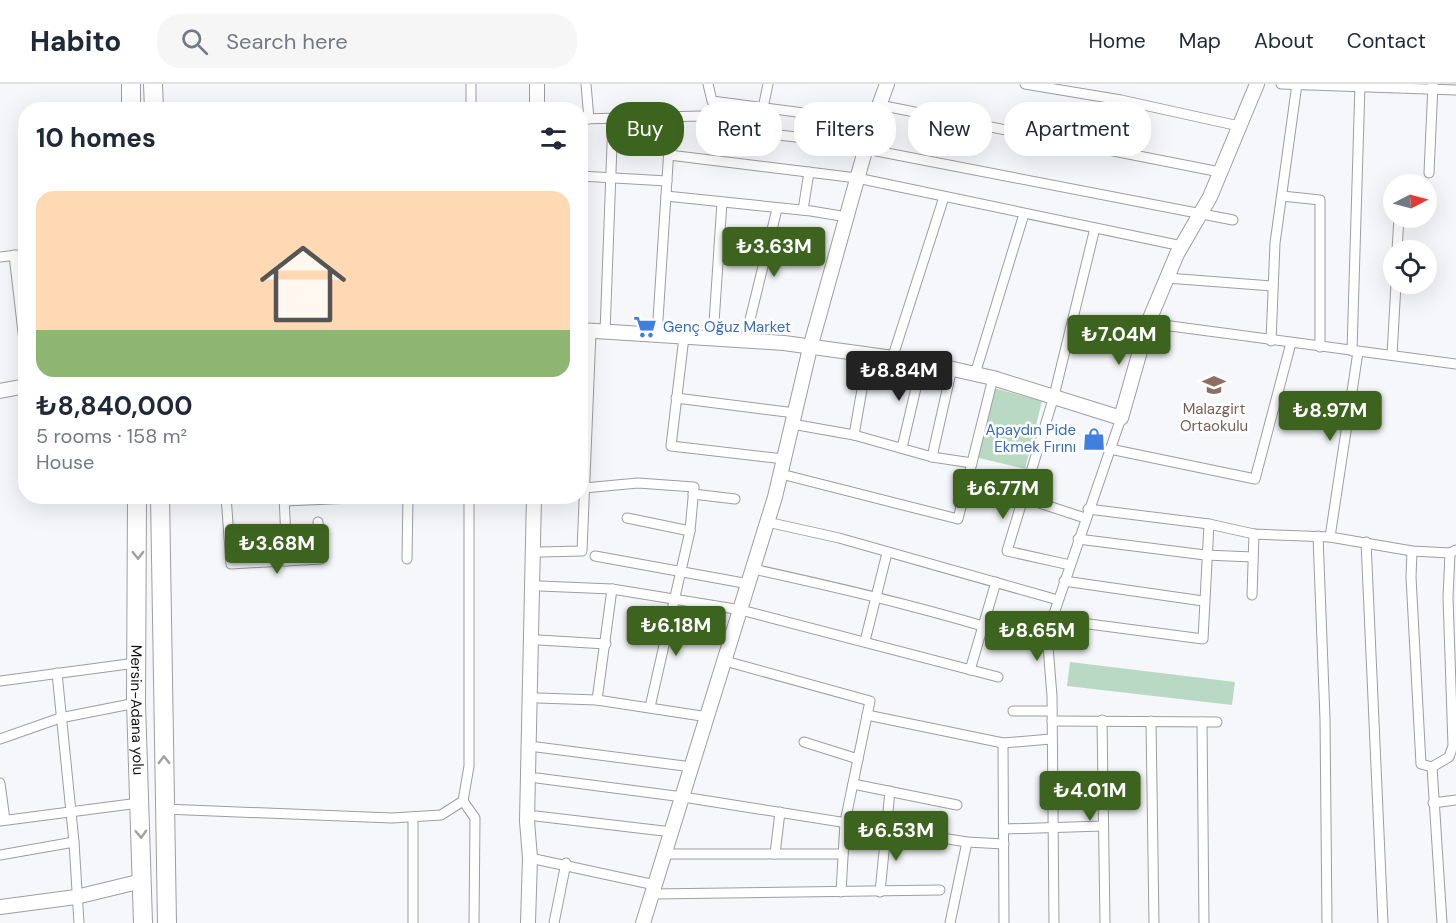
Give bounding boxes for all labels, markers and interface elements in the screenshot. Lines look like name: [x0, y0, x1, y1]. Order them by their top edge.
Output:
search box: [157, 14, 577, 68]
text: Habito: [30, 23, 121, 60]
icon: search: [178, 25, 211, 58]
text: Search here: [226, 27, 348, 56]
text: Home: [1088, 27, 1146, 55]
text: Map: [1179, 27, 1221, 55]
text: About: [1254, 27, 1314, 55]
text: Contact: [1347, 27, 1426, 55]
chip: Buy: [606, 102, 684, 156]
chip: Rent: [696, 102, 782, 156]
chip: Filters: [794, 102, 896, 156]
chip: New: [908, 102, 992, 156]
chip: Apartment: [1004, 102, 1151, 156]
text: 10 homes: [36, 121, 156, 155]
icon: filters: [537, 122, 570, 155]
north arrow: [1383, 174, 1437, 228]
map controls: [1383, 174, 1437, 294]
pin: ₺3.63M: [725, 227, 823, 278]
icon: home: [249, 230, 357, 338]
text: ₺3.63M: [736, 233, 812, 259]
button: locate: [1383, 240, 1437, 294]
supermarket icon: Genç Oğuz Market: [632, 314, 658, 340]
pin: ₺7.04M: [1070, 315, 1168, 366]
place label: Genç Oğuz Market: [663, 317, 791, 337]
text: ₺7.04M: [1081, 321, 1157, 347]
pin: ₺8.84M: [850, 351, 948, 402]
text: ₺8.84M: [860, 357, 938, 383]
school or university icon: Malazgirt Ortaokulu: [1201, 372, 1227, 398]
text: ₺8,840,000: [36, 389, 193, 423]
pin: ₺8.97M: [1281, 391, 1379, 442]
text: ₺8.97M: [1293, 397, 1367, 423]
place label: Malazgirt Ortaokulu: [1180, 399, 1248, 436]
place label: Apaydın Pide Ekmek Fırını: [986, 420, 1076, 457]
text: 5 rooms · 158 m²: [36, 423, 187, 449]
shop icon: Apaydın Pide Ekmek Fırını: [1081, 426, 1107, 452]
text: House: [36, 449, 94, 475]
pin: ₺6.77M: [954, 469, 1052, 520]
text: ₺6.77M: [967, 475, 1039, 501]
pin: ₺3.68M: [228, 524, 326, 575]
text: ₺3.68M: [239, 530, 315, 556]
one-way arrow: [132, 550, 144, 559]
pin: ₺6.18M: [627, 606, 725, 657]
pin: ₺8.65M: [988, 611, 1086, 662]
text: ₺6.18M: [641, 612, 711, 638]
text: ₺8.65M: [999, 617, 1075, 643]
street label: Mersin-Adana yolu: [126, 645, 148, 776]
one-way arrow: [158, 755, 170, 764]
pin: ₺4.01M: [1041, 771, 1139, 822]
text: ₺4.01M: [1054, 777, 1126, 803]
pin: ₺6.53M: [847, 811, 945, 862]
text: ₺6.53M: [858, 817, 934, 843]
one-way arrow: [134, 829, 147, 838]

